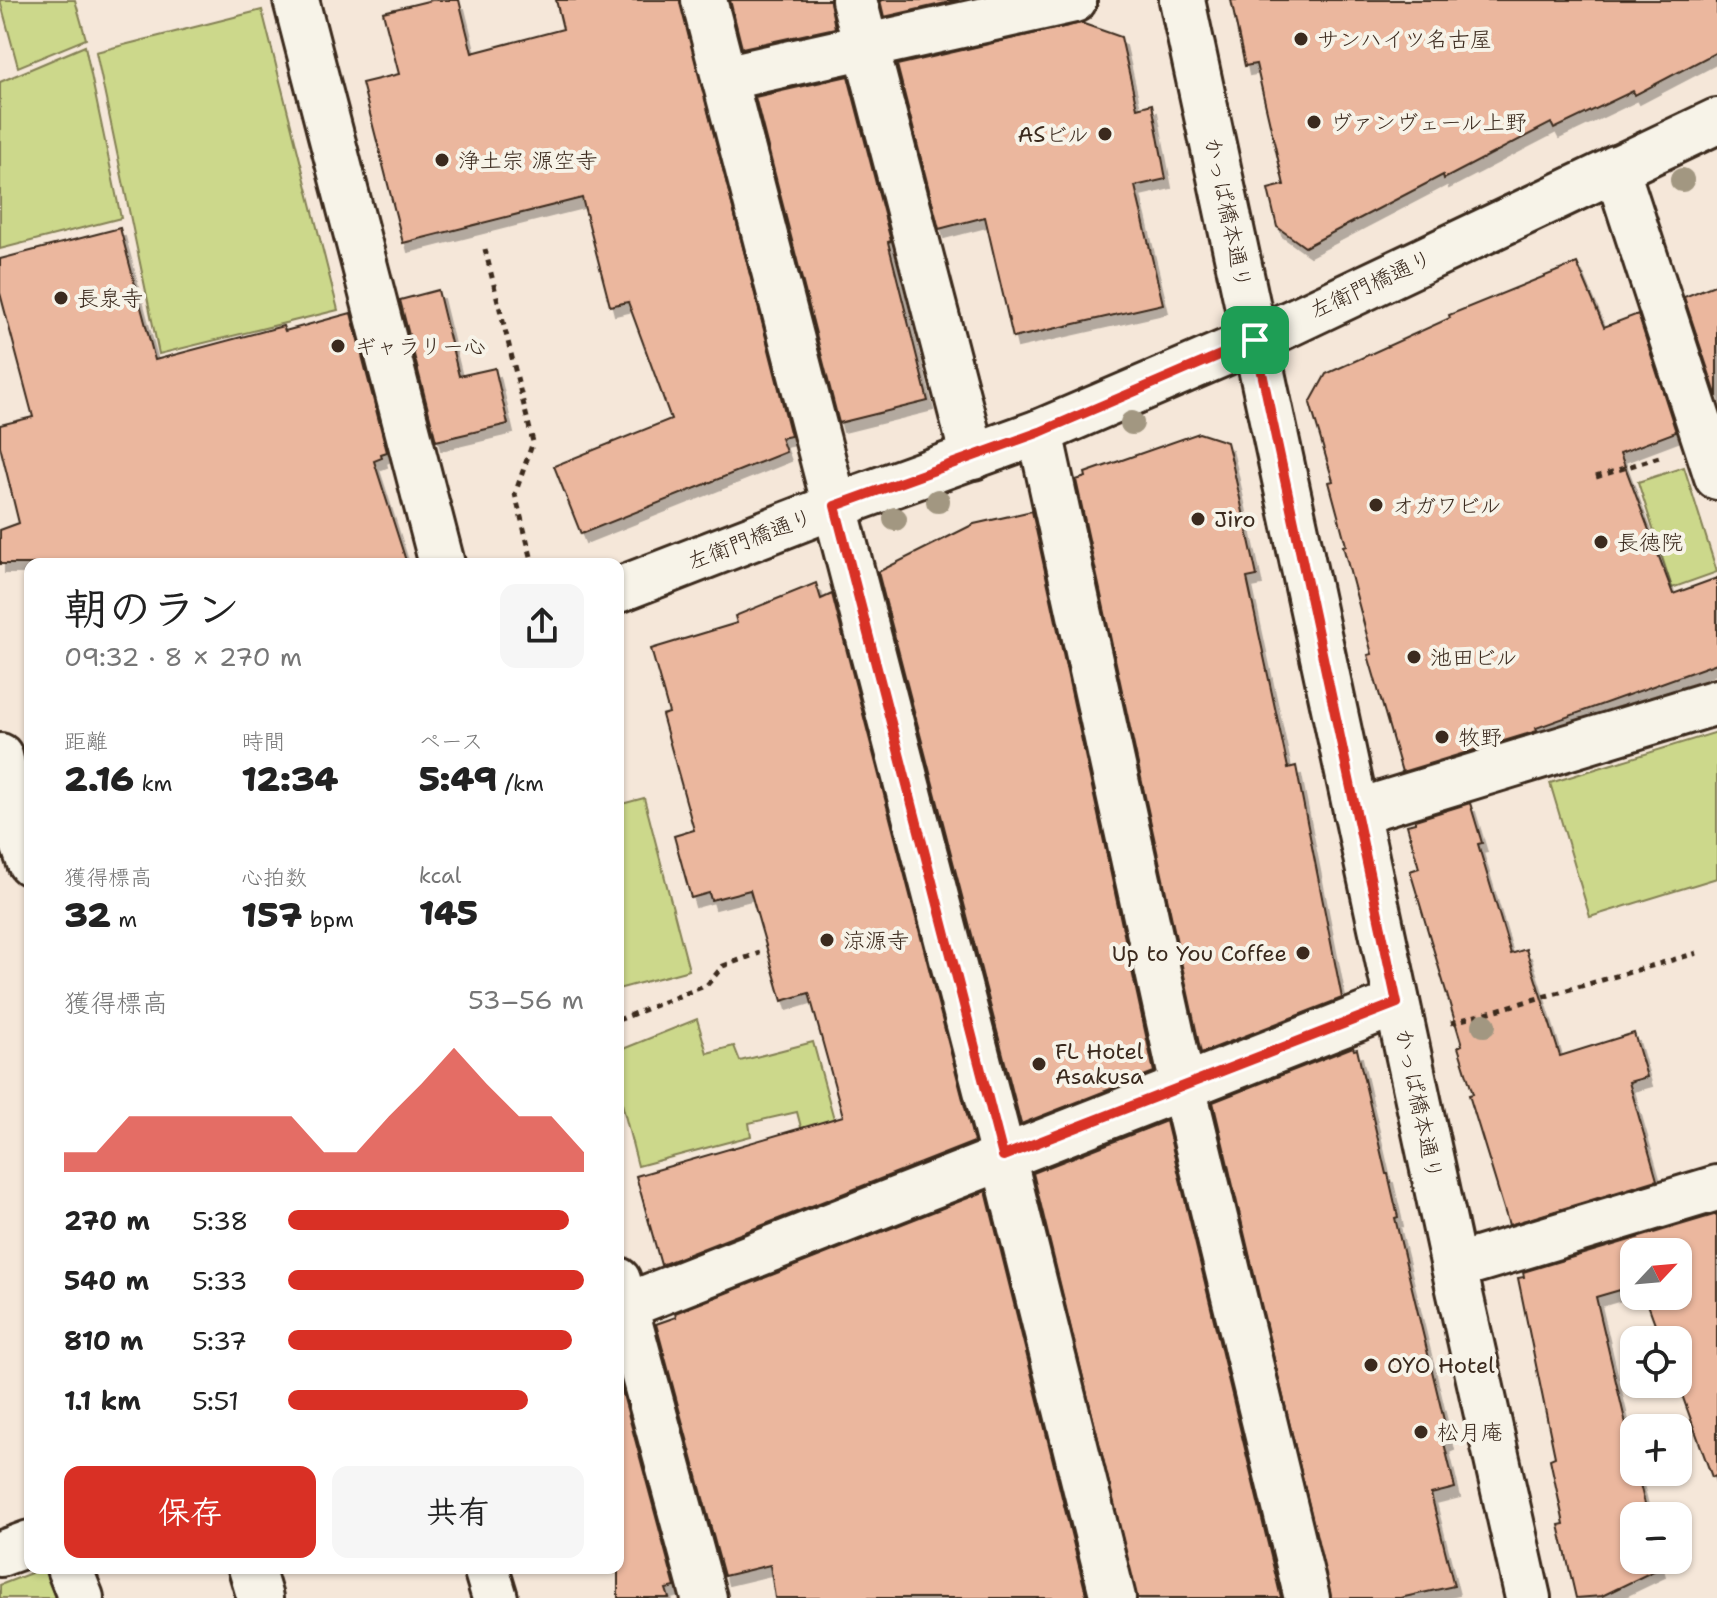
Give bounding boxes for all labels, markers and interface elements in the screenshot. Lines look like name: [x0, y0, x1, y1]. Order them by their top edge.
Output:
place label: サンハイツ名古屋: [1317, 25, 1492, 54]
marker: サンハイツ名古屋: [1292, 30, 1310, 48]
place label: ヴァンヴェール上野: [1330, 108, 1527, 137]
marker: ヴァンヴェール上野: [1305, 113, 1323, 131]
place label: ASビル: [1018, 120, 1089, 149]
marker: ASビル: [1096, 125, 1114, 143]
street label: かっぱ橋本通り: [1198, 135, 1258, 291]
place label: 浄土宗 源空寺: [458, 146, 598, 175]
marker: 浄土宗 源空寺: [433, 151, 451, 169]
street label: 左衛門橋通り: [1305, 243, 1437, 325]
place label: 長泉寺: [77, 284, 143, 313]
marker: 長泉寺: [52, 289, 70, 307]
pin: [1221, 306, 1289, 374]
icon: arrive: [1233, 318, 1277, 362]
place label: ギャラリー心: [354, 332, 486, 361]
marker: ギャラリー心: [329, 337, 347, 355]
place label: オガワビル: [1392, 491, 1502, 520]
marker: オガワビル: [1367, 496, 1385, 514]
street label: 左衛門橋通り: [683, 502, 817, 576]
place label: Jiro: [1214, 505, 1256, 534]
marker: Jiro: [1189, 510, 1207, 528]
place label: 長徳院: [1617, 528, 1683, 557]
marker: 長徳院: [1592, 533, 1610, 551]
text: 朝のラン: [64, 579, 240, 638]
button: share: [500, 584, 584, 668]
text: 09:32 · 8 × 270 m: [64, 639, 302, 674]
place label: 池田ビル: [1430, 643, 1518, 672]
marker: 池田ビル: [1405, 648, 1423, 666]
place label: 牧野: [1458, 723, 1502, 752]
text: 距離: [64, 727, 108, 756]
text: 時間: [241, 727, 285, 756]
text: ペース: [419, 727, 483, 756]
marker: 牧野: [1433, 728, 1451, 746]
text: 2.16: [64, 756, 134, 802]
text: 12:34: [241, 756, 338, 802]
text: 5:49: [419, 756, 497, 802]
text: km: [134, 769, 173, 798]
text: /km: [497, 769, 544, 798]
text: kcal: [419, 861, 461, 890]
text: 獲得標高: [64, 863, 152, 892]
text: 心拍数: [241, 863, 307, 892]
text: 145: [419, 890, 478, 936]
text: 32: [64, 892, 111, 938]
text: 157: [241, 892, 302, 938]
text: m: [111, 905, 137, 934]
text: bpm: [302, 905, 354, 934]
place label: 涼源寺: [843, 926, 909, 955]
marker: 涼源寺: [818, 931, 836, 949]
place label: Up to You Coffee: [1112, 939, 1287, 968]
marker: Up to You Coffee: [1294, 944, 1312, 962]
text: 53–56 m: [468, 982, 584, 1017]
text: 獲得標高: [64, 985, 168, 1020]
street label: かっぱ橋本通り: [1389, 1026, 1449, 1182]
place label: FL Hotel Asakusa: [1055, 1037, 1144, 1091]
marker: FL Hotel Asakusa: [1030, 1055, 1048, 1073]
text: 270 m: [64, 1203, 150, 1238]
text: 5:38: [192, 1203, 248, 1238]
north arrow: [1620, 1238, 1692, 1310]
map controls: [1620, 1238, 1692, 1574]
text: 540 m: [64, 1263, 149, 1298]
text: 5:33: [192, 1263, 248, 1298]
text: 810 m: [64, 1323, 144, 1358]
text: 5:37: [192, 1323, 247, 1358]
button: locate: [1620, 1326, 1692, 1398]
place label: OYO Hotel: [1387, 1351, 1495, 1380]
marker: OYO Hotel: [1362, 1356, 1380, 1374]
text: 1.1 km: [64, 1383, 141, 1418]
text: 5:51: [192, 1383, 239, 1418]
button: +: [1620, 1414, 1692, 1486]
place label: 松月庵: [1437, 1418, 1503, 1447]
marker: 松月庵: [1412, 1423, 1430, 1441]
button: 保存: [64, 1466, 316, 1558]
button: 共有: [332, 1466, 584, 1558]
button: −: [1620, 1502, 1692, 1574]

